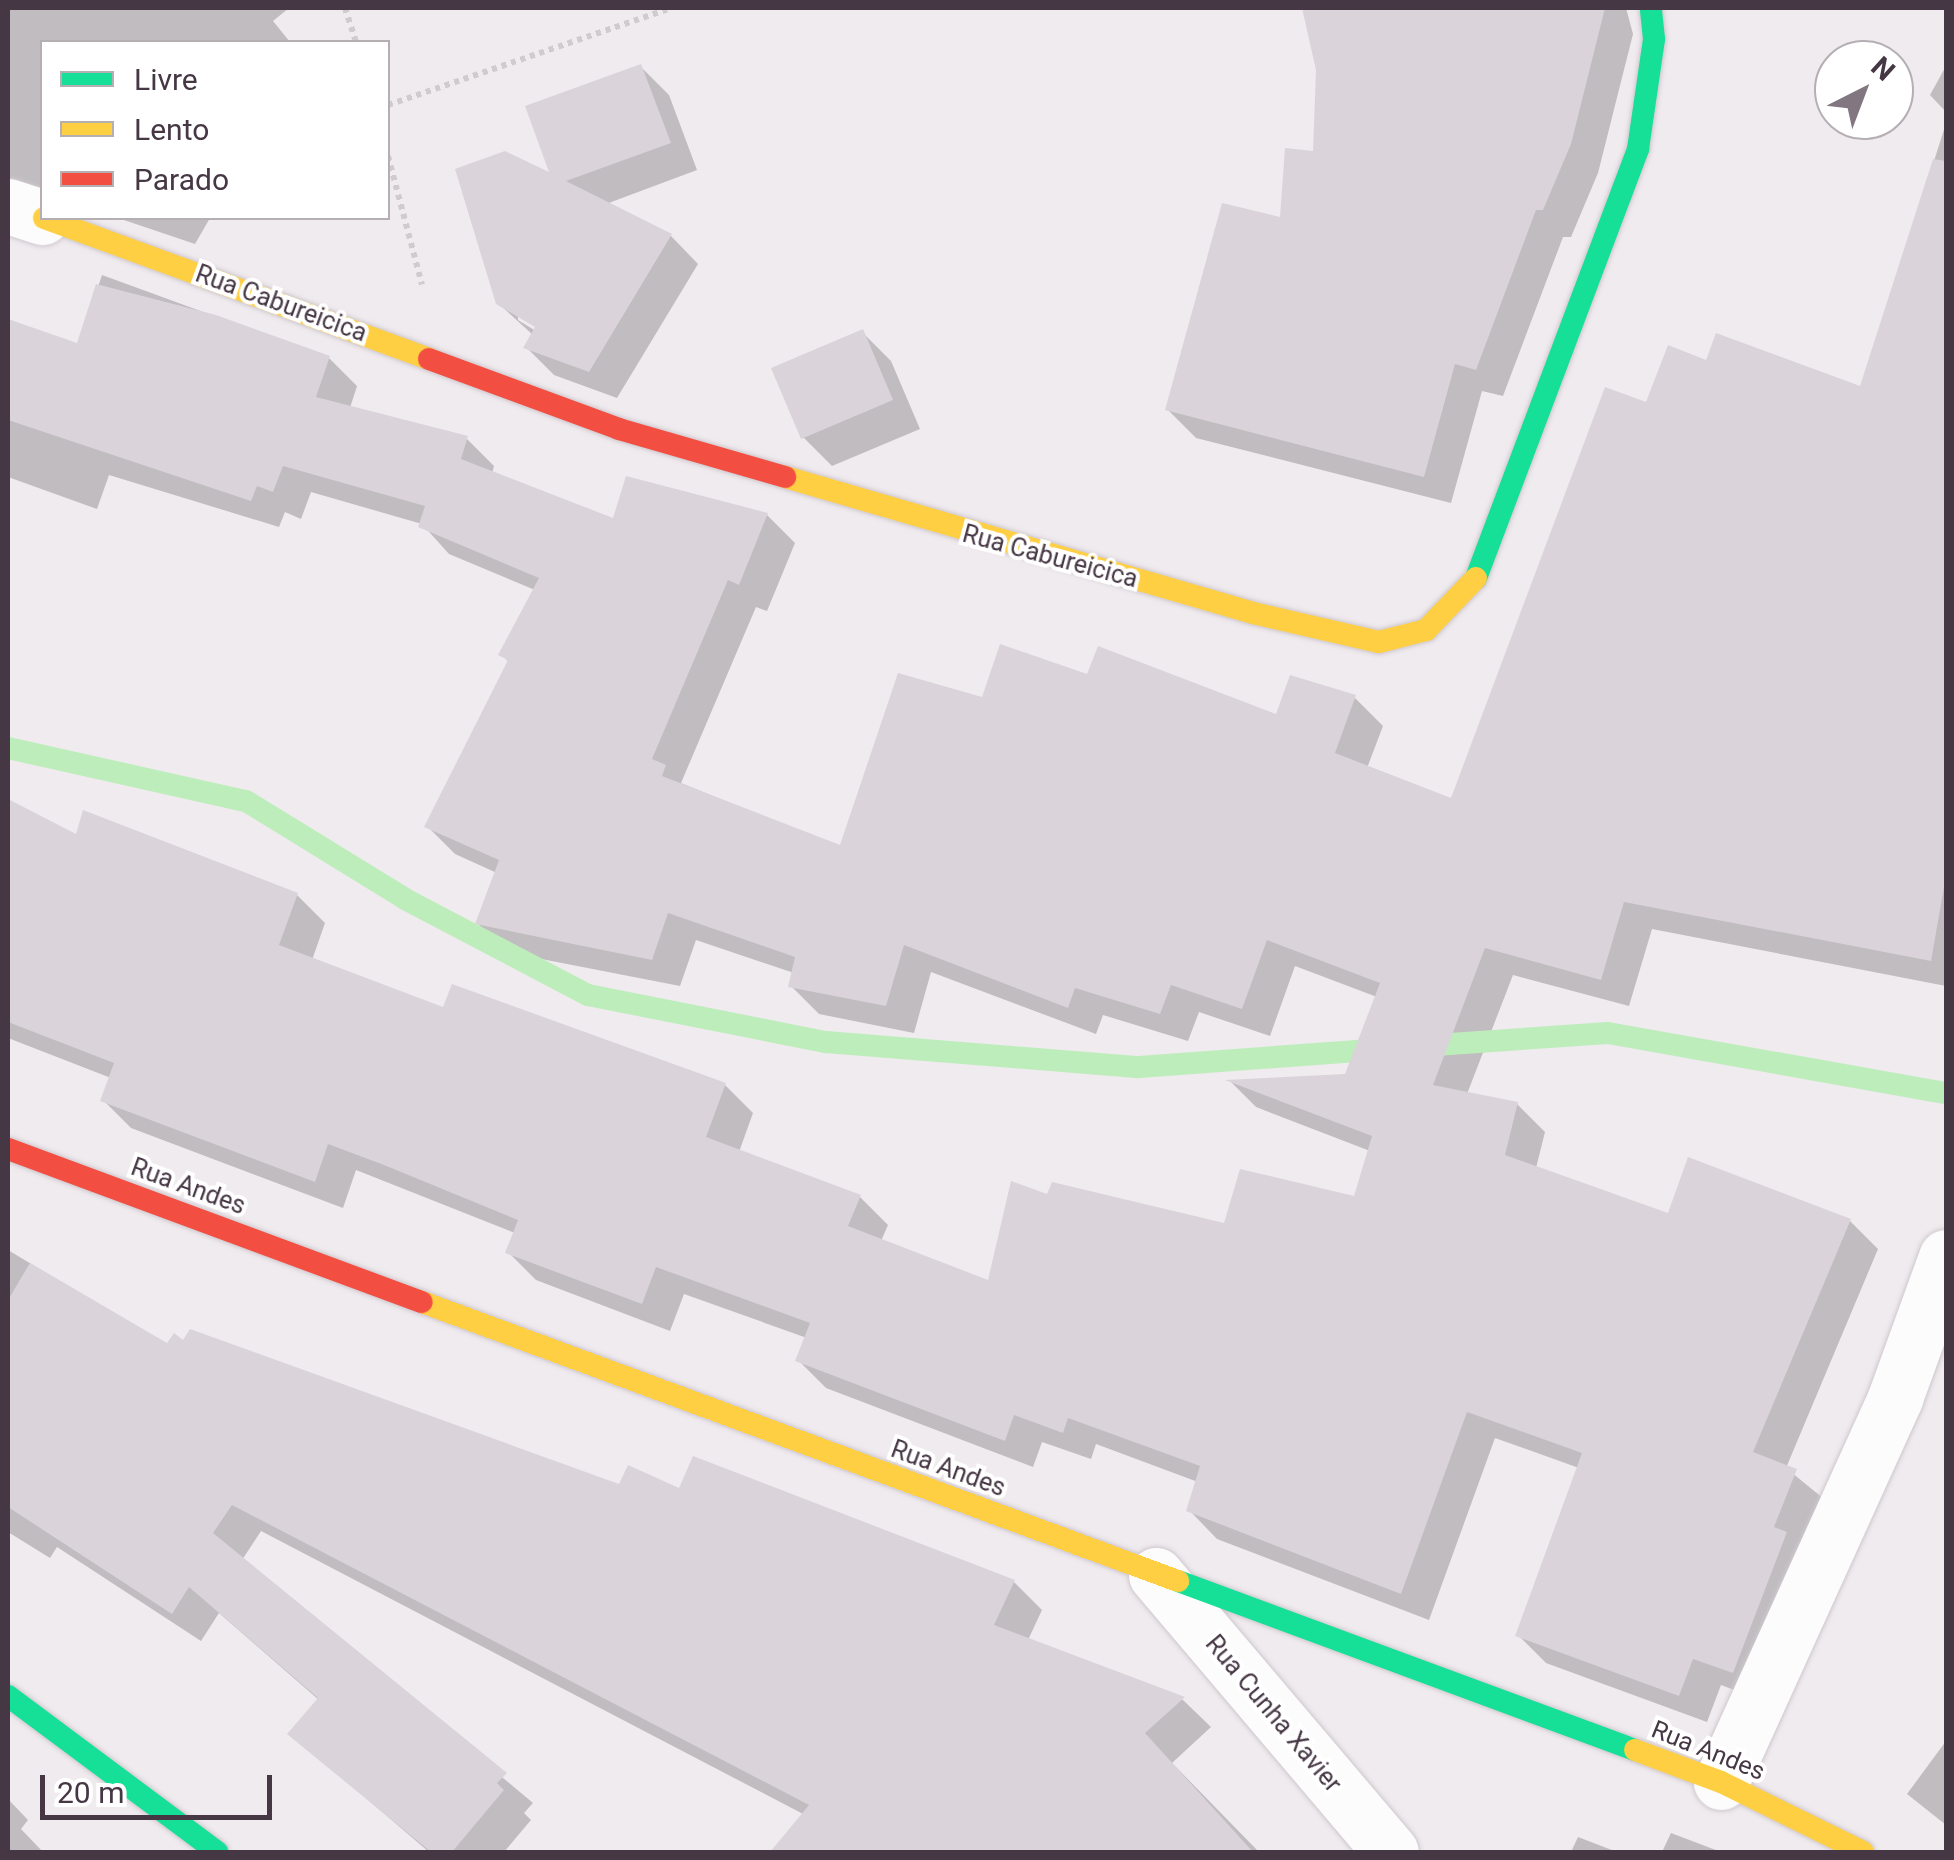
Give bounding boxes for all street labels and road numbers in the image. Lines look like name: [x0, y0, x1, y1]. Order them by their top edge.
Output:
street label: Rua Cabureicica: [191, 259, 371, 349]
street label: Rua Cabureicica: [959, 519, 1141, 595]
street label: Rua Andes: [127, 1152, 249, 1222]
street label: Rua Andes: [887, 1434, 1009, 1504]
street label: Rua Cunha Xavier: [1199, 1630, 1347, 1798]
street label: Rua Andes: [1647, 1715, 1769, 1787]

